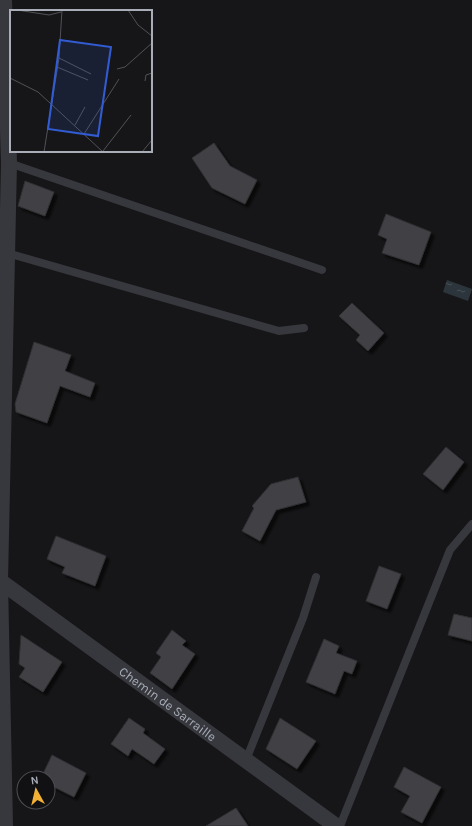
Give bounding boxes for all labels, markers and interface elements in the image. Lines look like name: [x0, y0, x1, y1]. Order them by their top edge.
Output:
inset map: [10, 10, 152, 152]
street label: Chemin de Sarraille: [116, 664, 219, 745]
north arrow: [16, 770, 56, 810]
text: N: [30, 774, 39, 788]

